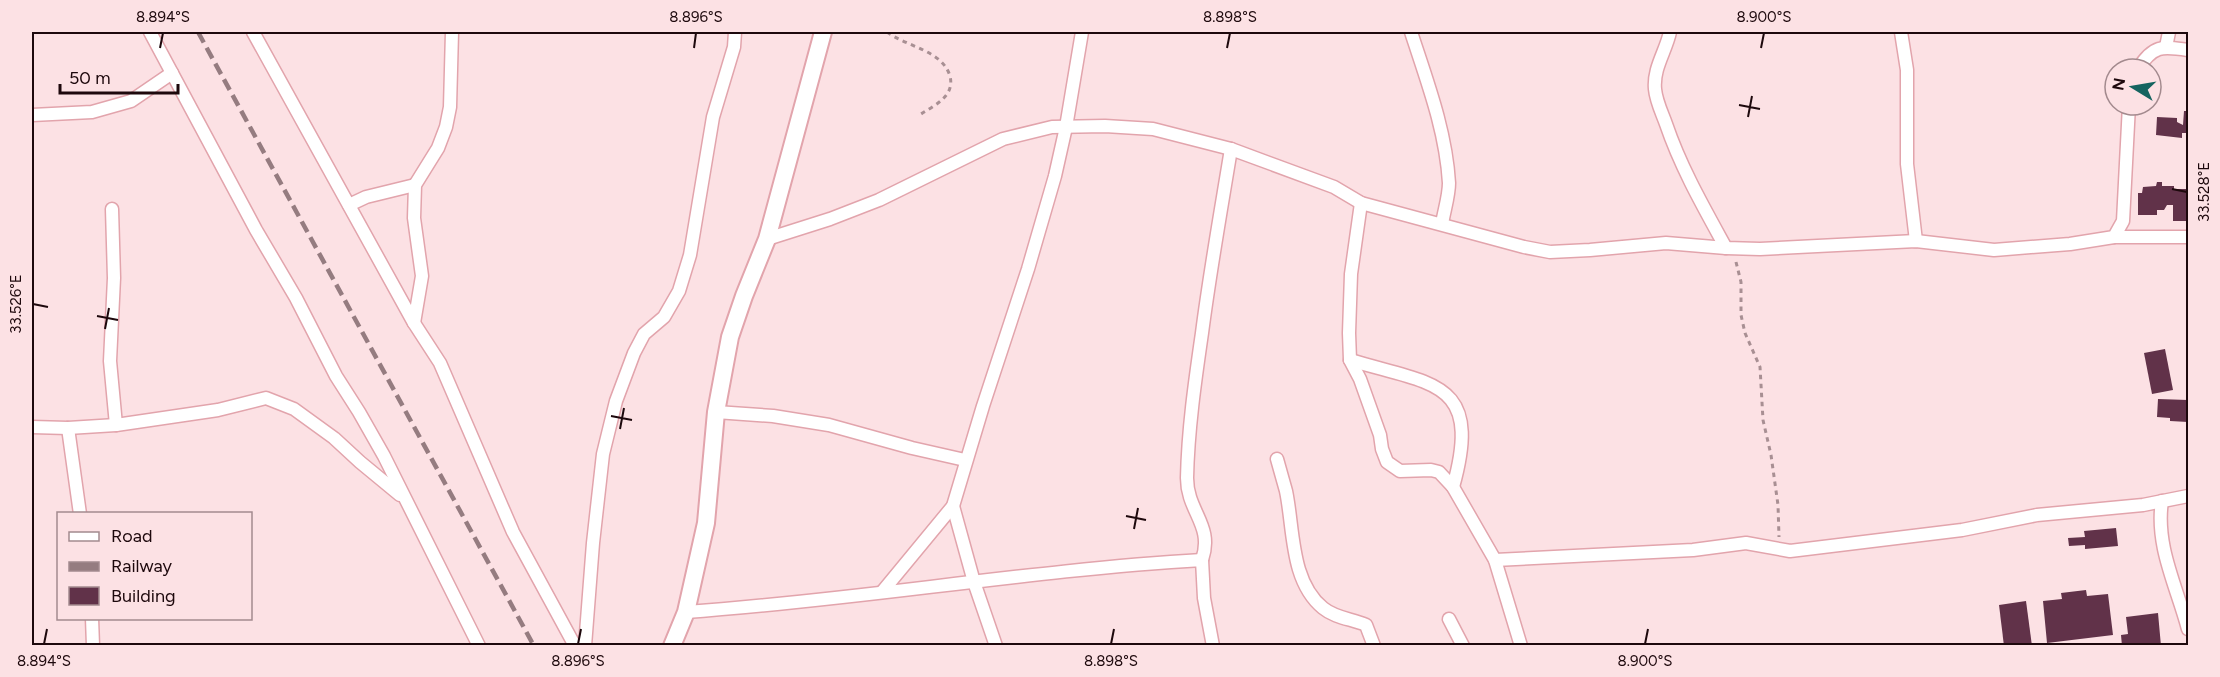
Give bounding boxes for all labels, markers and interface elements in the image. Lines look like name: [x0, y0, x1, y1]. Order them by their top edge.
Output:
text: 8.894°S: [136, 8, 190, 26]
text: 8.896°S: [669, 8, 723, 26]
text: 8.898°S: [1203, 8, 1257, 26]
text: 8.900°S: [1737, 8, 1791, 26]
scale bar: [60, 57, 178, 95]
north arrow: [2103, 57, 2163, 117]
text: 50 m: [69, 67, 111, 89]
text: N: [2108, 76, 2129, 92]
text: 33.528°E: [2195, 162, 2213, 222]
text: 33.526°E: [7, 274, 25, 334]
legend: [57, 512, 252, 620]
text: Road: [111, 525, 152, 547]
text: Railway: [111, 555, 173, 577]
text: Building: [111, 585, 176, 607]
text: 8.894°S: [17, 652, 71, 670]
text: 8.896°S: [551, 652, 605, 670]
text: 8.898°S: [1084, 652, 1138, 670]
text: 8.900°S: [1618, 652, 1672, 670]

